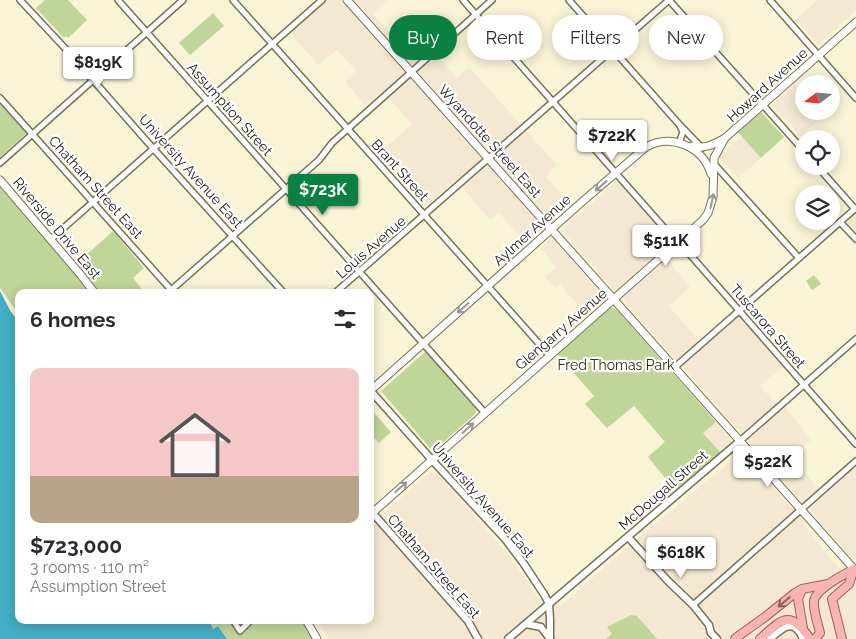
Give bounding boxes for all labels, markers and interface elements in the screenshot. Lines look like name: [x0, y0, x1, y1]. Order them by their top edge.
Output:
chip: Buy: [389, 15, 457, 60]
chip: Rent: [467, 15, 542, 60]
chip: Filters: [552, 15, 639, 60]
chip: New: [649, 15, 723, 60]
street label: Howard Avenue: [723, 45, 811, 125]
pin: $819K: [63, 46, 133, 89]
text: $819K: [74, 53, 122, 72]
street label: Assumption Street: [184, 59, 276, 159]
north arrow: [795, 75, 840, 120]
map controls: [795, 75, 840, 230]
street label: Wyandotte Street East: [435, 82, 545, 201]
street label: University Avenue East: [136, 111, 246, 231]
pin: $722K: [577, 120, 647, 162]
text: $722K: [588, 126, 636, 145]
button: locate: [795, 130, 840, 175]
street label: Chatham Street East: [46, 133, 146, 242]
street label: Brant Street: [368, 136, 432, 204]
street label: Riverside Drive East: [10, 174, 104, 282]
pin: $723K: [288, 174, 358, 216]
text: $723K: [299, 180, 347, 199]
one-way arrow: [595, 180, 608, 191]
button: layers: [795, 185, 840, 230]
street label: Aylmer Avenue: [490, 191, 574, 269]
one-way arrow: [708, 193, 717, 209]
street label: Louis Avenue: [333, 213, 409, 281]
pin: $511K: [631, 224, 701, 267]
text: $511K: [643, 231, 689, 250]
street label: Tuscarora Street: [727, 281, 809, 371]
street label: Glengarry Avenue: [512, 285, 610, 373]
one-way arrow: [457, 302, 470, 314]
icon: filters: [331, 305, 359, 333]
text: 6 homes: [30, 307, 116, 332]
park label: Fred Thomas Park: [558, 357, 675, 373]
icon: home: [150, 400, 240, 490]
one-way arrow: [462, 422, 475, 433]
street label: University Avenue East: [429, 439, 538, 561]
pin: $522K: [733, 446, 803, 488]
street label: McDougall Street: [615, 447, 711, 533]
text: $522K: [744, 452, 792, 471]
one-way arrow: [394, 481, 407, 493]
street label: Chatham Street East: [385, 511, 484, 621]
text: $723,000: [30, 533, 122, 558]
pin: $618K: [646, 536, 716, 579]
text: $618K: [657, 543, 705, 562]
text: 3 rooms · 110 m²: [30, 558, 149, 577]
text: Assumption Street: [30, 577, 166, 596]
one-way arrow: [777, 596, 790, 607]

